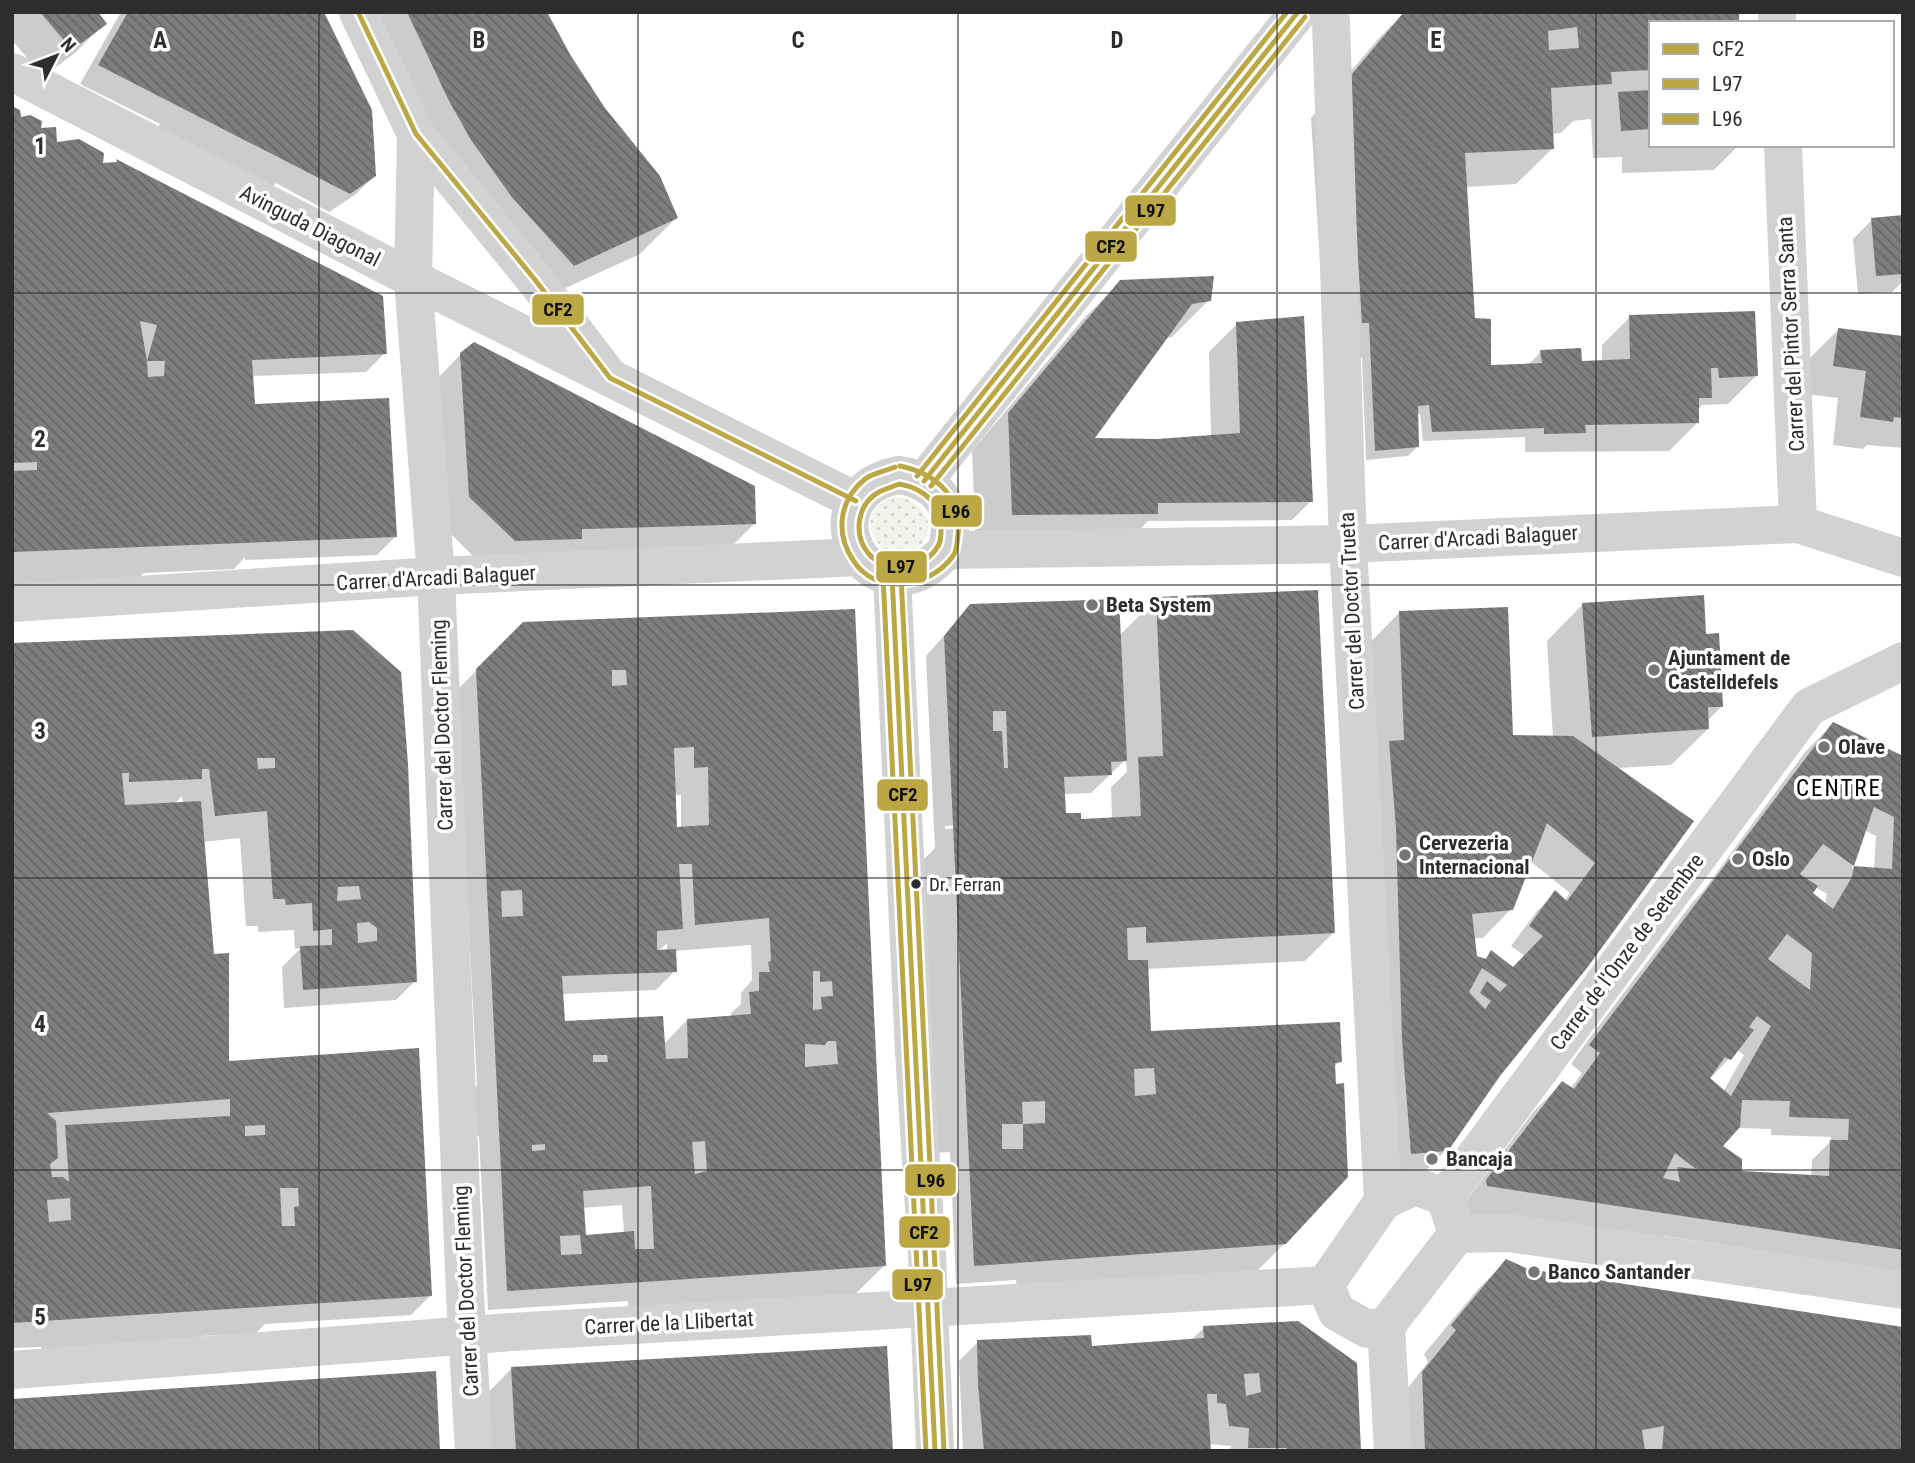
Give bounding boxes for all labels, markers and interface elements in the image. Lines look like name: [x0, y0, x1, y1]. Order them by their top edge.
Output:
north arrow: [21, 21, 91, 91]
legend: [1649, 21, 1894, 147]
text: A: [153, 27, 167, 54]
text: B: [473, 27, 485, 54]
text: C: [791, 27, 805, 54]
text: D: [1111, 27, 1124, 54]
text: E: [1430, 27, 1442, 54]
text: N: [56, 33, 81, 57]
text: CF2: [1712, 37, 1744, 61]
text: L97: [1712, 72, 1743, 96]
text: L96: [1712, 107, 1743, 131]
text: 1: [34, 133, 46, 160]
street label: Avinguda Diagonal: [236, 180, 384, 272]
line badge: L97: [1124, 194, 1177, 227]
text: L97: [1137, 199, 1165, 222]
street label: Carrer del Pintor Serra Santa: [1773, 216, 1809, 452]
line badge: CF2: [1084, 230, 1138, 263]
text: CF2: [1096, 235, 1126, 258]
line badge: CF2: [531, 293, 585, 326]
text: CF2: [543, 298, 573, 321]
text: 2: [34, 426, 46, 453]
line badge: L96: [930, 494, 983, 528]
text: L96: [942, 500, 970, 523]
street label: Carrer del Doctor Trueta: [1335, 512, 1369, 710]
street label: Carrer d'Arcadi Balaguer: [1378, 521, 1578, 555]
line badge: L97: [875, 550, 928, 584]
text: L97: [887, 555, 915, 578]
street label: Carrer d'Arcadi Balaguer: [336, 561, 536, 595]
place label: Beta System: [1106, 593, 1211, 617]
marker: Beta System: [1084, 597, 1100, 613]
street label: Carrer del Doctor Fleming: [426, 619, 458, 831]
place label: Ajuntament de Castelldefels: [1668, 646, 1790, 694]
marker: Ajuntament de Castelldefels: [1646, 662, 1662, 678]
text: 3: [34, 718, 46, 745]
place label: Olave: [1838, 735, 1885, 759]
marker: Olave: [1816, 739, 1832, 755]
district label: CENTRE: [1796, 775, 1882, 802]
line badge: CF2: [876, 778, 929, 812]
text: CF2: [888, 783, 918, 806]
place label: Cervezeria Internacional: [1419, 831, 1530, 879]
marker: Cervezeria Internacional: [1397, 847, 1413, 863]
place label: Oslo: [1752, 847, 1790, 871]
street label: Carrer de l'Onze de Setembre: [1545, 849, 1709, 1055]
marker: Oslo: [1730, 851, 1746, 867]
place label: Dr. Ferran: [929, 873, 1001, 896]
marker: Dr. Ferran: [909, 877, 923, 891]
text: 4: [34, 1011, 46, 1038]
place label: Bancaja: [1446, 1147, 1513, 1171]
marker: Bancaja: [1424, 1151, 1440, 1167]
line badge: L96: [904, 1163, 957, 1197]
text: L96: [917, 1169, 945, 1192]
street label: Carrer del Doctor Fleming: [448, 1185, 484, 1397]
line badge: CF2: [898, 1215, 951, 1249]
text: CF2: [909, 1221, 939, 1244]
place label: Banco Santander: [1548, 1260, 1691, 1284]
marker: Banco Santander: [1526, 1264, 1542, 1280]
line badge: L97: [891, 1268, 944, 1301]
text: L97: [904, 1273, 932, 1296]
text: 5: [34, 1304, 46, 1331]
street label: Carrer de la Llibertat: [584, 1307, 754, 1339]

